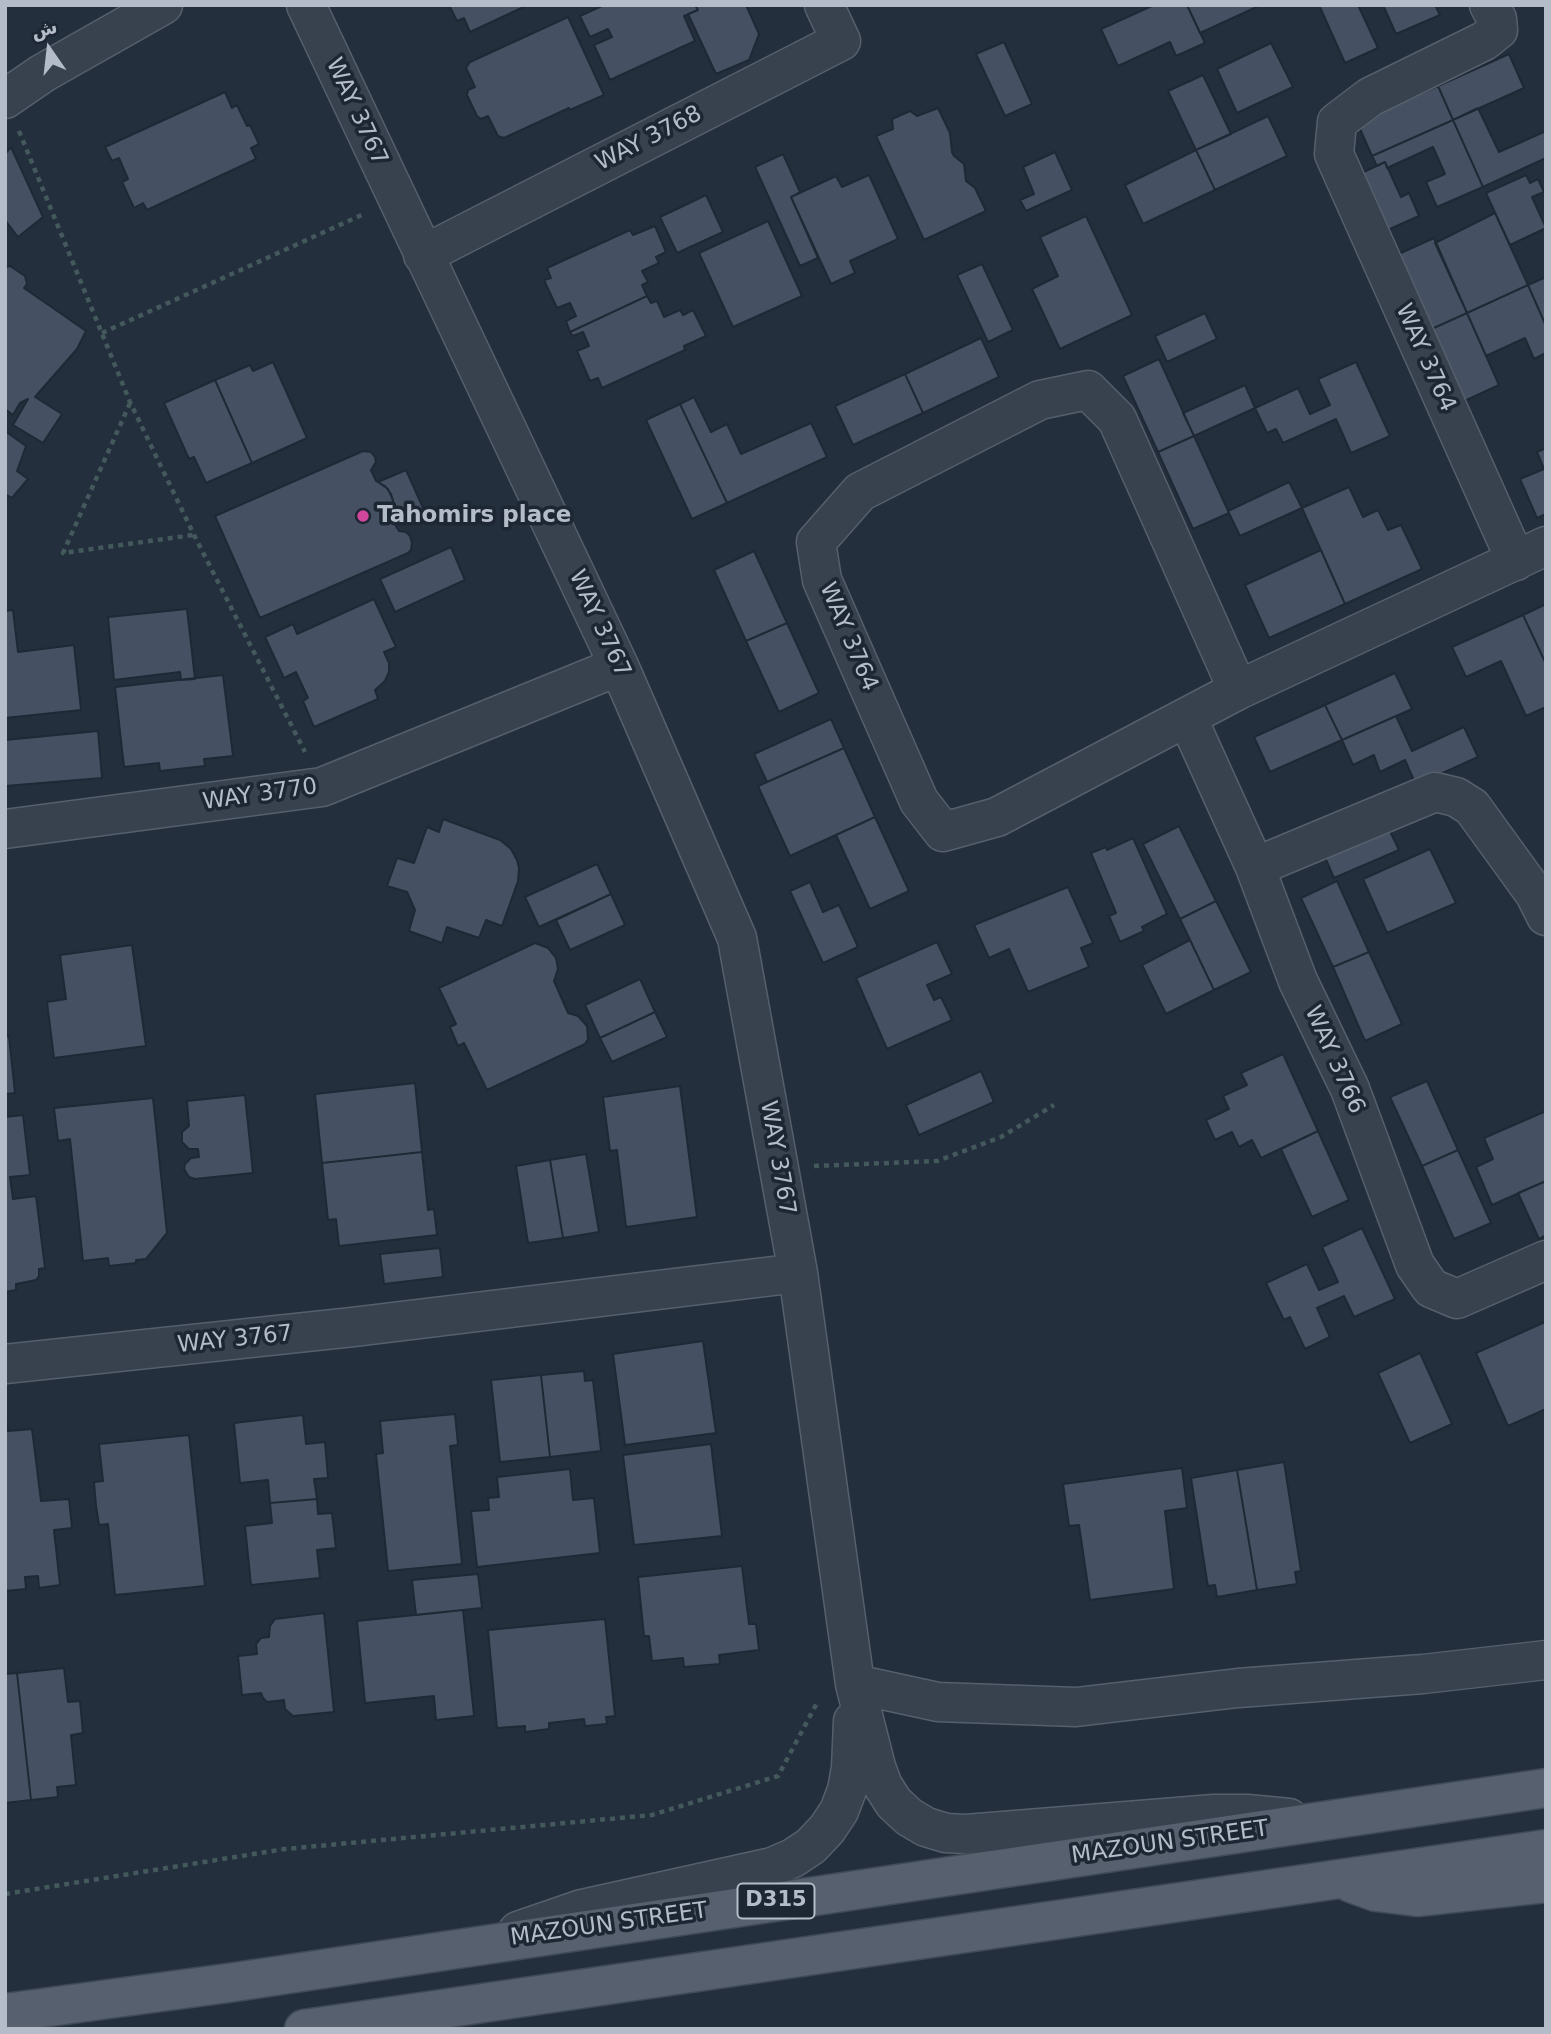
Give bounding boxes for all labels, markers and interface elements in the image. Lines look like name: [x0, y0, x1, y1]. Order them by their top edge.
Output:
north arrow: [14, 14, 84, 84]
text: ش: [29, 15, 59, 42]
street label: WAY 3767: [319, 54, 393, 170]
street label: WAY 3768: [591, 101, 707, 177]
street label: WAY 3764: [1389, 300, 1461, 416]
place label: Tahomirs place: [377, 502, 571, 530]
marker: Tahomirs place: [355, 508, 371, 524]
street label: WAY 3767: [562, 566, 636, 682]
street label: WAY 3764: [813, 579, 883, 695]
street label: WAY 3770: [201, 773, 319, 817]
street label: WAY 3766: [1298, 1002, 1370, 1118]
street label: WAY 3767: [753, 1099, 801, 1217]
street label: WAY 3767: [176, 1320, 294, 1360]
street label: MAZOUN STREET: [1070, 1816, 1270, 1870]
road number: D315: [738, 1884, 814, 1918]
street label: MAZOUN STREET: [509, 1898, 709, 1952]

